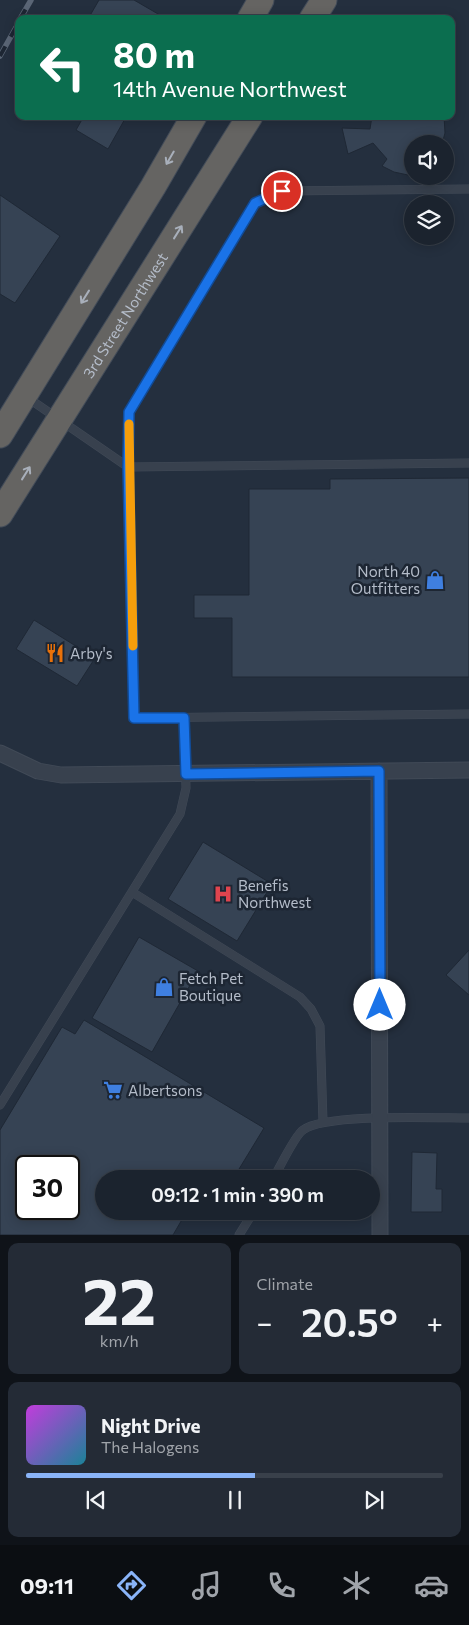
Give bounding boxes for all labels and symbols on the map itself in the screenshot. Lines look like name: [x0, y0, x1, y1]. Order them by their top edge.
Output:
one-way arrow: [164, 151, 174, 165]
pin: [261, 170, 303, 212]
one-way arrow: [173, 225, 183, 239]
street label: 3rd Street Northwest: [79, 249, 171, 381]
one-way arrow: [80, 290, 90, 304]
one-way arrow: [21, 466, 31, 480]
place label: North 40 Outfitters: [351, 562, 420, 597]
shop icon: North 40 Outfitters: [424, 569, 446, 591]
restaurant icon: Arby's: [44, 642, 66, 664]
place label: Arby's: [70, 644, 113, 662]
place label: Benefis Northwest: [238, 876, 311, 911]
hospital icon: Benefis Northwest: [212, 883, 234, 905]
place label: Fetch Pet Boutique: [179, 969, 243, 1004]
shop icon: Fetch Pet Boutique: [153, 976, 175, 998]
position arrow: [353, 978, 405, 1030]
supermarket icon: Albertsons: [102, 1079, 124, 1101]
place label: Albertsons: [128, 1081, 202, 1099]
speed limit sign: 30: [15, 1155, 80, 1220]

